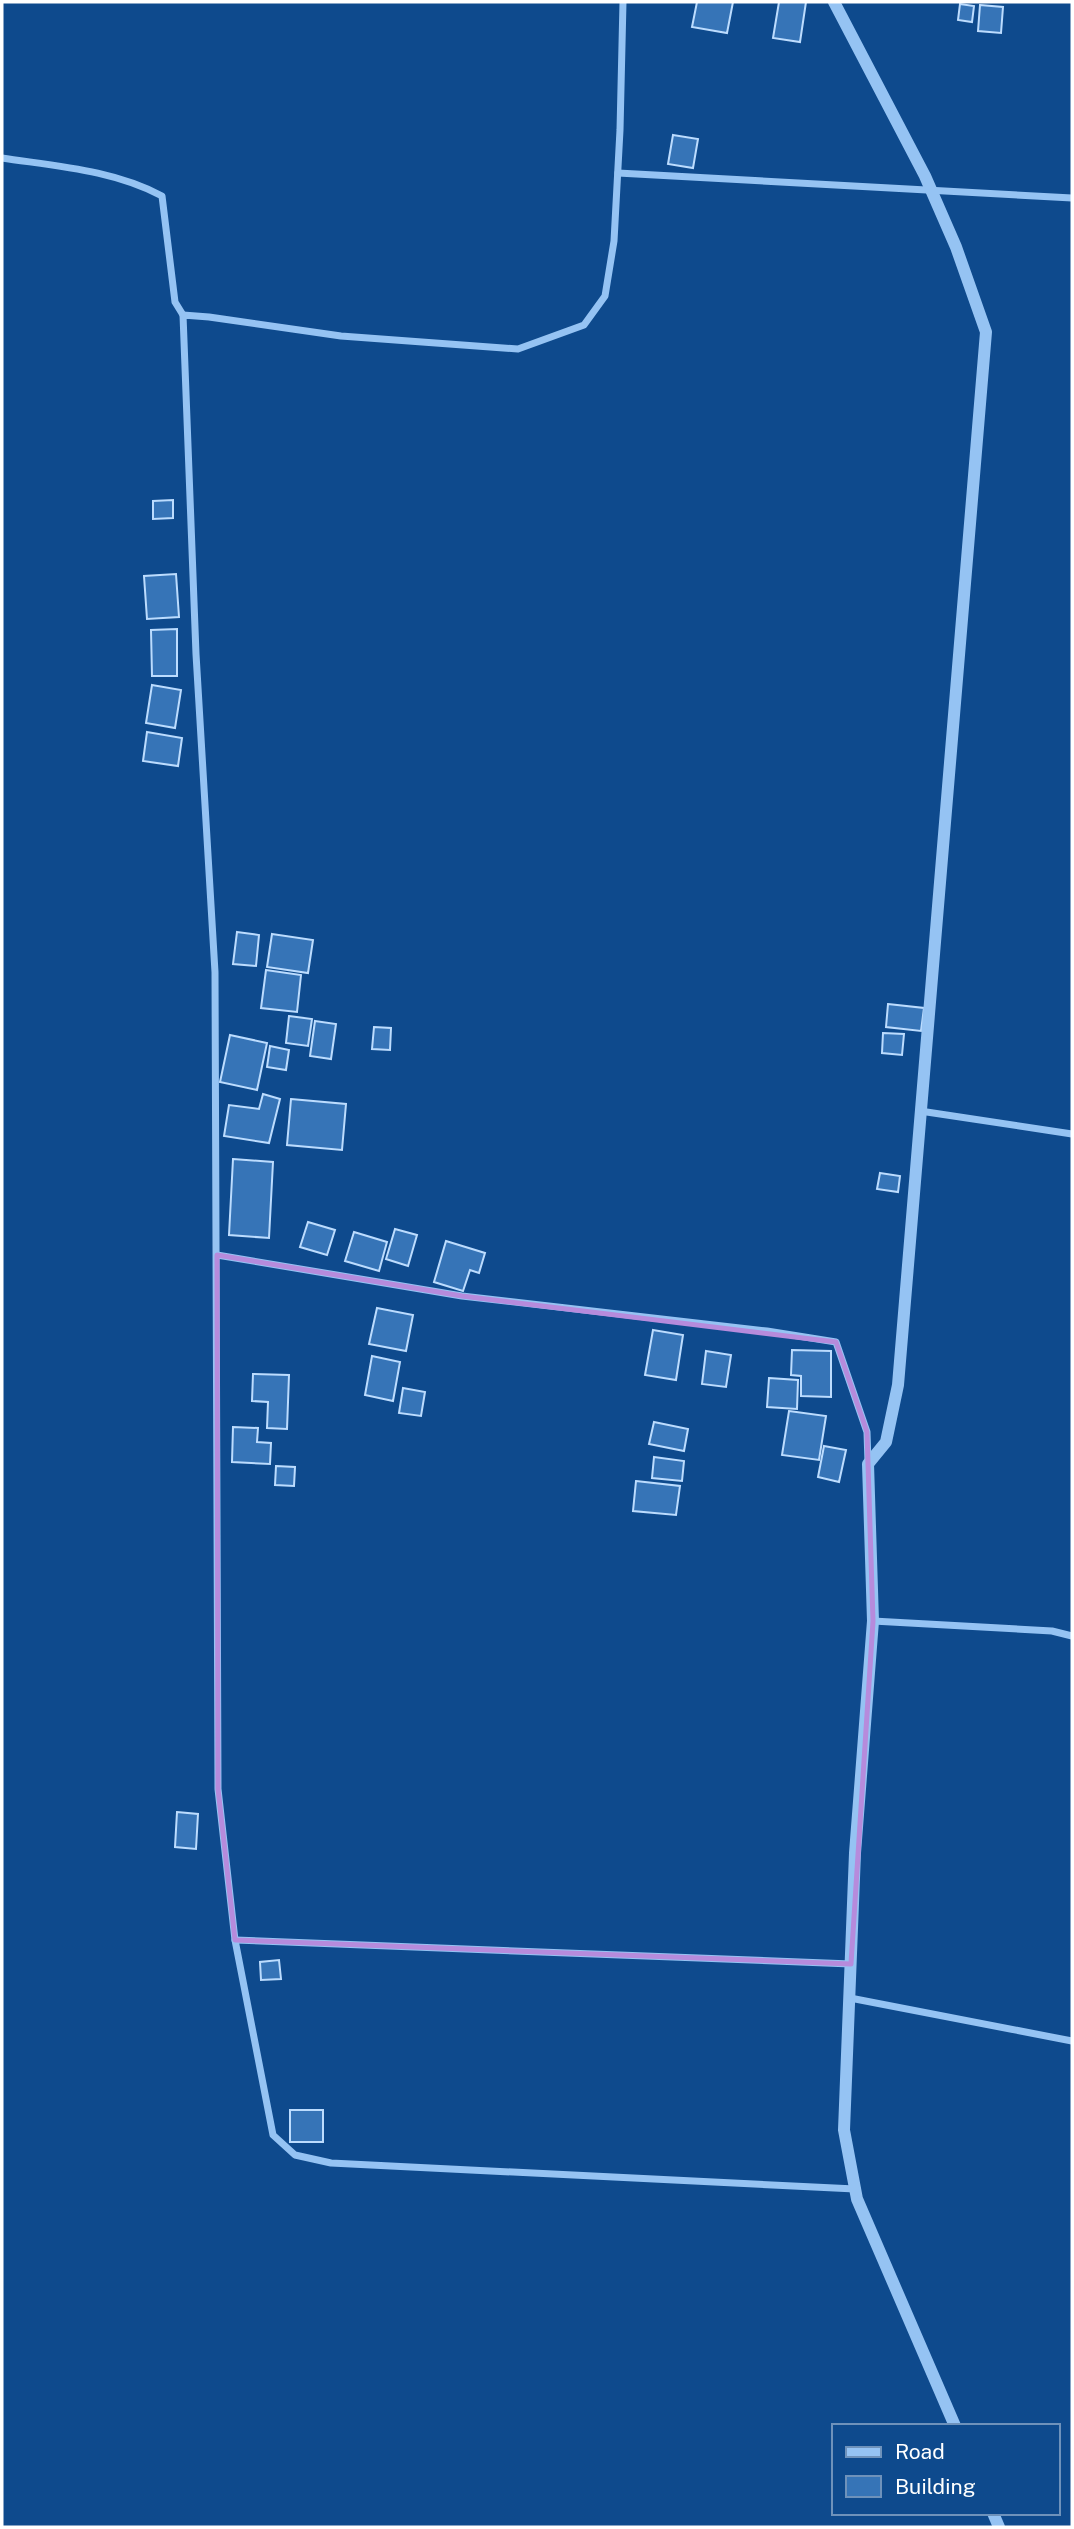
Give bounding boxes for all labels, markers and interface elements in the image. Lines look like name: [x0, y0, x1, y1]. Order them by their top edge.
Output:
legend: [832, 2424, 1060, 2515]
text: Road: [895, 2439, 945, 2464]
text: Building: [895, 2474, 976, 2499]

